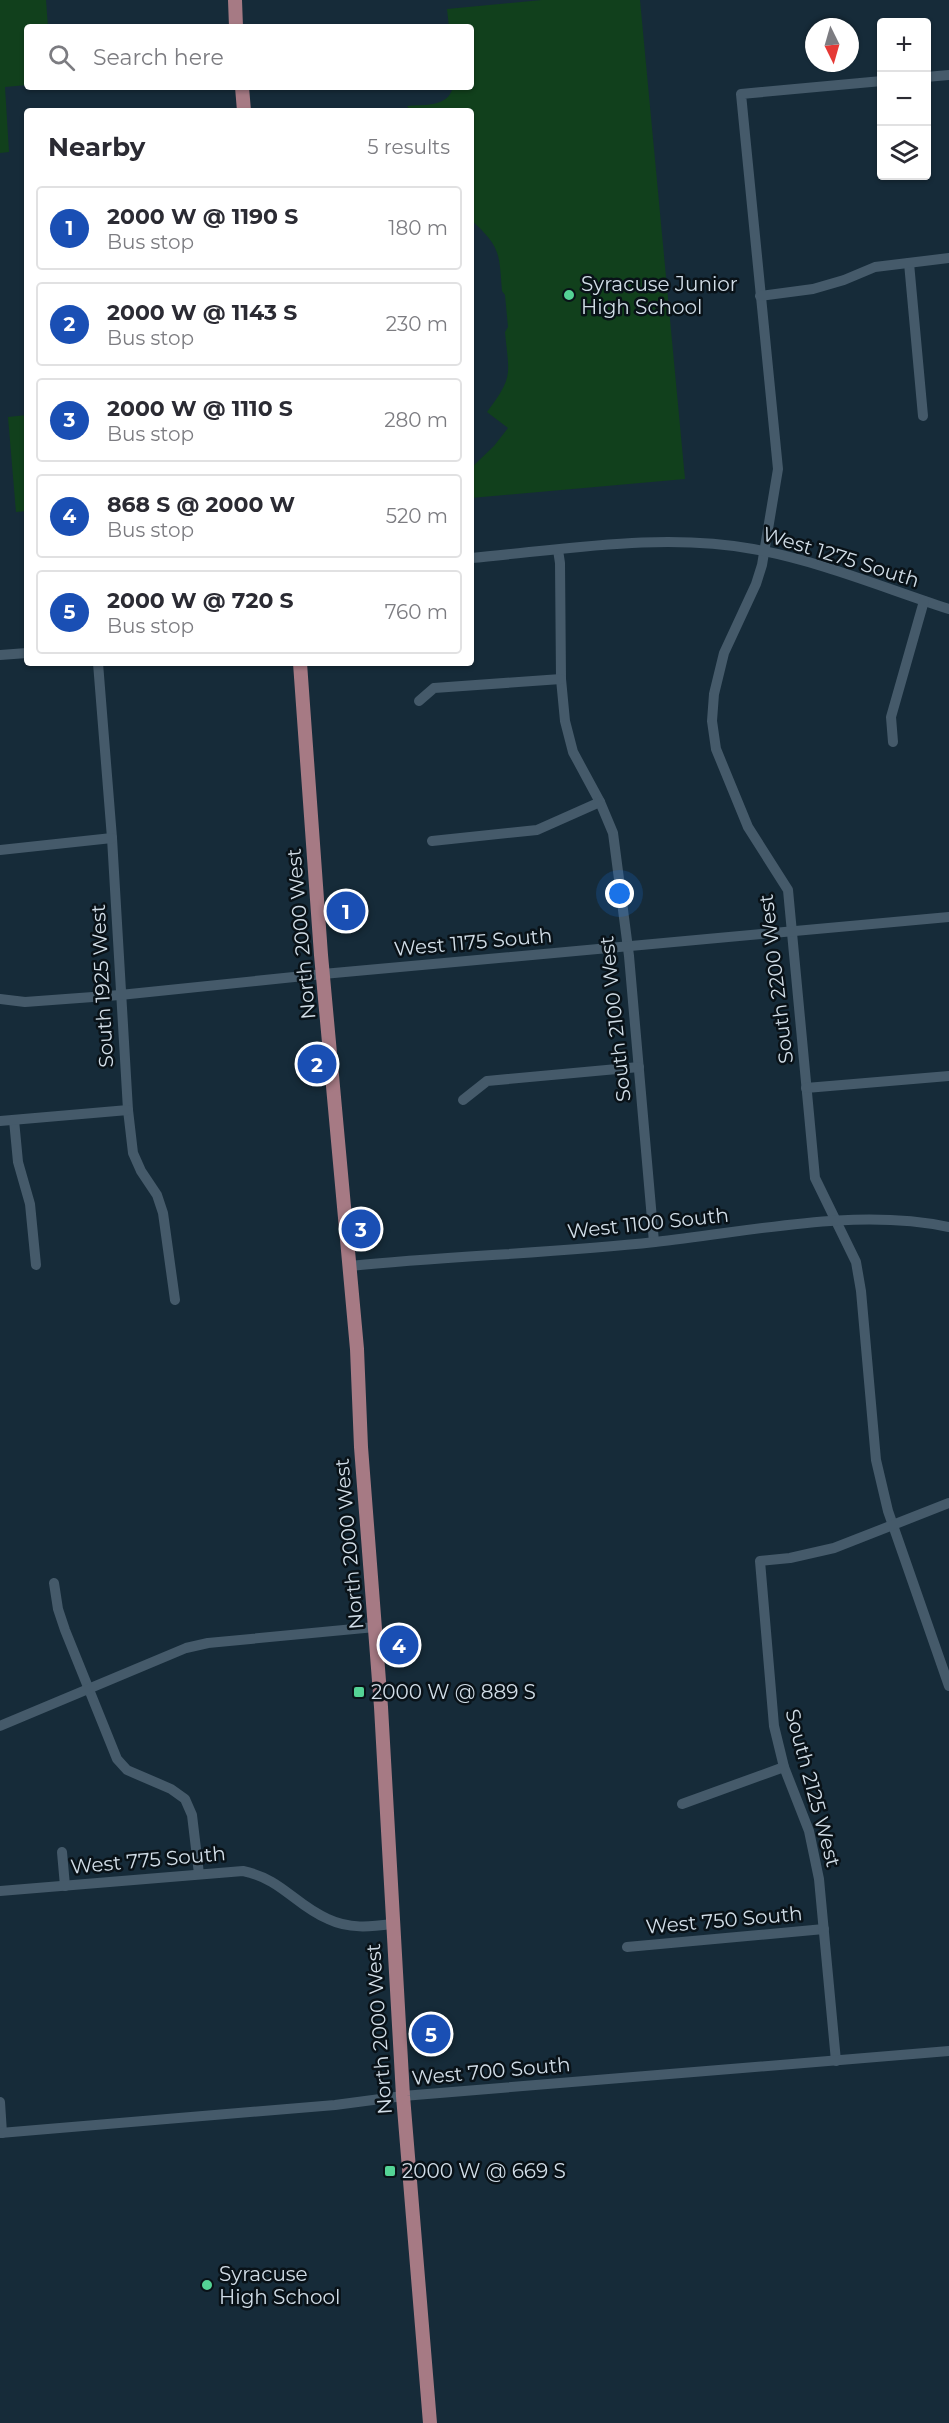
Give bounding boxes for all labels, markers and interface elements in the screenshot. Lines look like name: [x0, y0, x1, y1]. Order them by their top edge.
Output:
north arrow: [805, 18, 859, 72]
map controls: [877, 18, 931, 180]
button: +: [877, 18, 931, 72]
search box: [24, 24, 474, 90]
icon: search: [45, 41, 78, 74]
text: Search here: [93, 44, 224, 71]
button: −: [877, 72, 931, 126]
button: layers: [877, 126, 931, 180]
text: Nearby: [48, 131, 145, 163]
text: 5 results: [367, 135, 450, 159]
text: 2000 W @ 1190 S: [107, 203, 298, 230]
text: 1: [66, 216, 73, 240]
text: 180 m: [388, 216, 448, 240]
text: Bus stop: [107, 230, 194, 254]
place label: Syracuse Junior High School: [581, 272, 738, 319]
marker: Syracuse Junior High School: [562, 288, 576, 302]
text: 2000 W @ 1143 S: [107, 299, 297, 326]
text: 2: [64, 312, 75, 336]
text: 230 m: [386, 312, 448, 336]
text: Bus stop: [107, 326, 194, 350]
text: 2000 W @ 1110 S: [107, 395, 293, 422]
text: 3: [64, 408, 75, 432]
text: 280 m: [384, 408, 448, 432]
text: Bus stop: [107, 422, 194, 446]
text: 868 S @ 2000 W: [107, 491, 295, 518]
text: 4: [63, 504, 76, 528]
text: 520 m: [386, 504, 448, 528]
text: Bus stop: [107, 518, 194, 542]
street label: West 1275 South: [760, 522, 922, 592]
text: 2000 W @ 720 S: [107, 587, 294, 614]
text: 5: [64, 600, 75, 624]
text: 760 m: [385, 600, 448, 624]
text: Bus stop: [107, 614, 194, 638]
street label: North 2000 West: [282, 848, 320, 1020]
your location: [605, 879, 634, 908]
pin: 1: [326, 888, 366, 934]
street label: South 2200 West: [754, 893, 798, 1065]
street label: South 1925 West: [86, 904, 118, 1068]
street label: West 1175 South: [393, 923, 553, 961]
street label: South 2100 West: [594, 935, 636, 1103]
pin: 2: [298, 1042, 336, 1086]
street label: West 1100 South: [566, 1203, 730, 1243]
pin: 3: [342, 1206, 380, 1252]
street label: North 2000 West: [330, 1458, 368, 1630]
pin: 4: [380, 1622, 418, 1668]
place label: 2000 W @ 889 S: [371, 1680, 536, 1704]
marker: 2000 W @ 889 S: [352, 1685, 366, 1699]
street label: South 2125 West: [780, 1706, 846, 1870]
street label: West 775 South: [69, 1841, 227, 1879]
street label: West 750 South: [645, 1901, 803, 1939]
street label: North 2000 West: [361, 1943, 397, 2115]
pin: 5: [412, 2012, 450, 2056]
street label: West 700 South: [411, 2052, 571, 2090]
place label: 2000 W @ 669 S: [402, 2159, 566, 2183]
marker: 2000 W @ 669 S: [383, 2164, 397, 2178]
place label: Syracuse High School: [219, 2262, 341, 2309]
marker: Syracuse High School: [200, 2278, 214, 2292]

